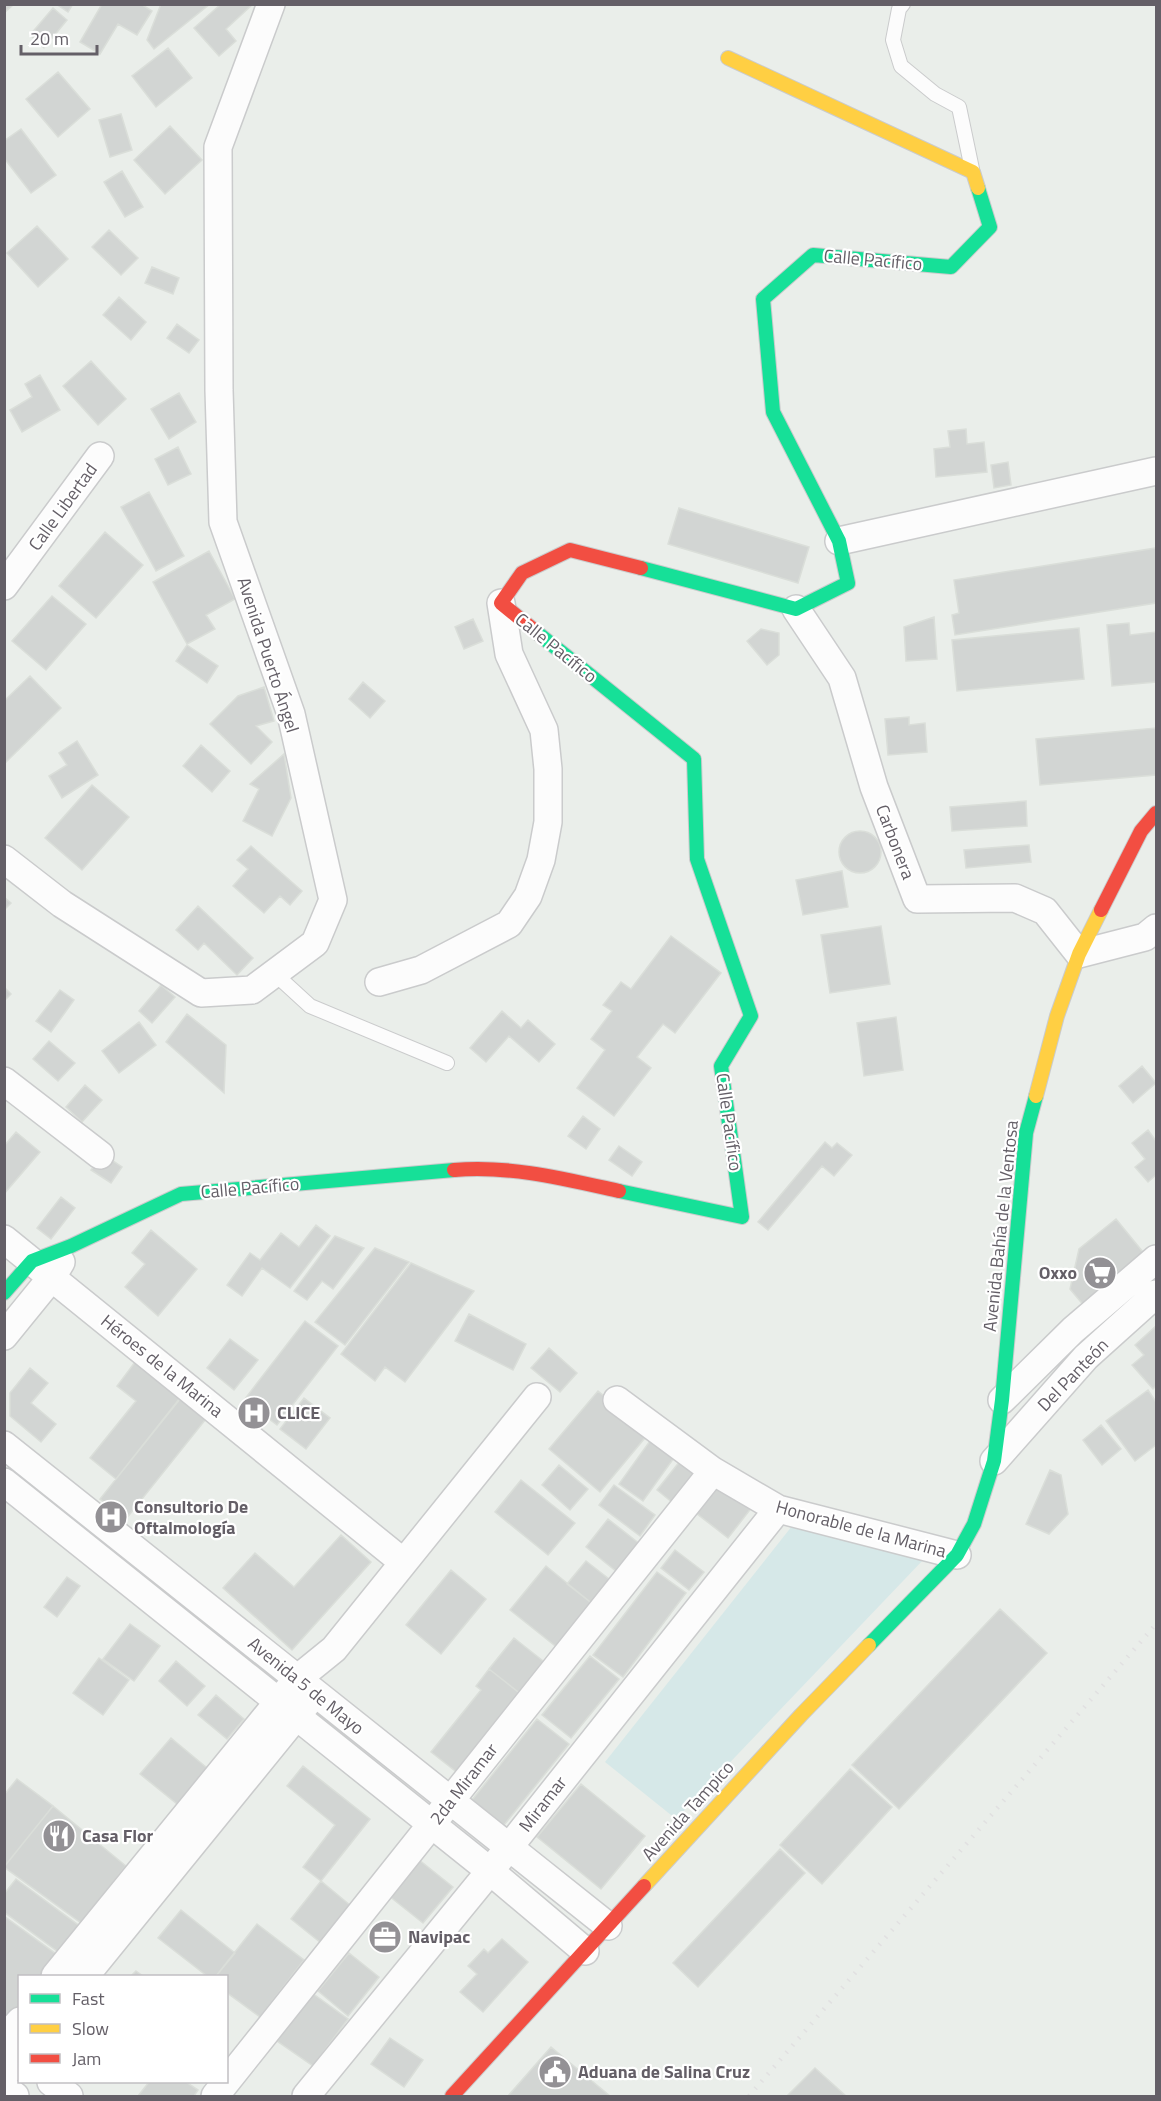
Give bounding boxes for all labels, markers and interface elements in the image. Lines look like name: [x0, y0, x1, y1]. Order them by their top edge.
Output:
scale bar: [21, 18, 98, 56]
text: 20 m: [30, 25, 69, 52]
street label: Calle Pacífico: [823, 242, 923, 277]
street label: Calle Libertad: [22, 457, 104, 556]
street label: Avenida Puerto Ángel: [231, 573, 306, 736]
street label: Calle Pacífico: [509, 606, 603, 689]
street label: Carbonera: [869, 801, 922, 883]
street label: Calle Pacífico: [709, 1071, 750, 1173]
street label: Avenida Bahía de la Ventosa: [976, 1119, 1025, 1333]
street label: Calle Pacífico: [200, 1170, 300, 1205]
supermarket icon: Oxxo: [1082, 1255, 1118, 1291]
place label: Oxxo: [1039, 1259, 1077, 1286]
street label: Héroes de la Marina: [95, 1308, 229, 1424]
street label: Del Panteón: [1031, 1332, 1115, 1417]
hospital icon: CLICE: [236, 1395, 272, 1431]
place label: CLICE: [277, 1399, 320, 1426]
place label: Consultorio De Oftalmología: [134, 1493, 248, 1541]
street label: Honorable de la Marina: [773, 1493, 949, 1564]
hospital icon: Consultorio De Oftalmología: [93, 1499, 129, 1535]
street label: Avenida 5 de Mayo: [242, 1630, 370, 1741]
street label: 2da Miramar: [423, 1737, 504, 1830]
street label: Avenida Tampico: [635, 1755, 740, 1867]
street label: Miramar: [512, 1770, 573, 1837]
restaurant icon: Casa Flor: [41, 1818, 77, 1854]
place label: Casa Flor: [82, 1822, 154, 1849]
office icon: Navipac: [367, 1919, 403, 1955]
place label: Navipac: [408, 1923, 470, 1950]
legend: [18, 1975, 228, 2083]
text: Fast: [72, 1985, 105, 2012]
text: Slow: [72, 2015, 109, 2042]
text: Jam: [72, 2045, 101, 2072]
public building icon: Aduana de Salina Cruz: [537, 2054, 573, 2090]
place label: Aduana de Salina Cruz: [578, 2058, 750, 2085]

